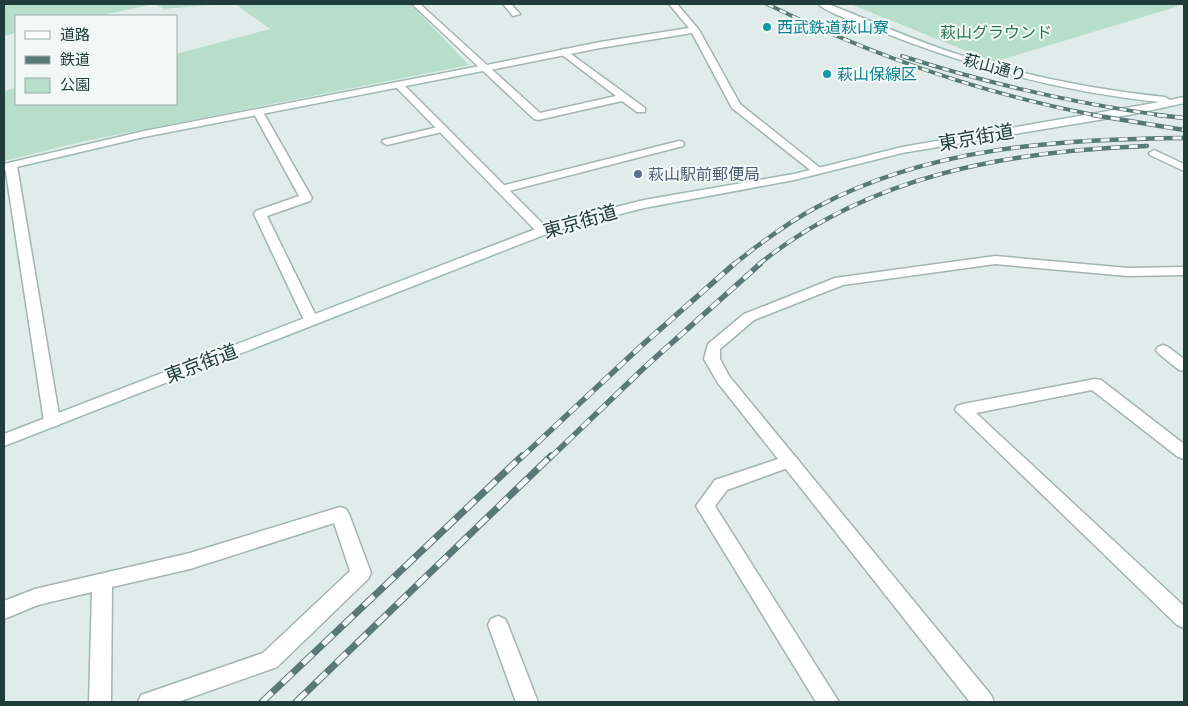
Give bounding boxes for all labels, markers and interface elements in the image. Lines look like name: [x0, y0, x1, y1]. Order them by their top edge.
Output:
legend: [15, 15, 178, 105]
place label: 西武鉄道萩山寮: [777, 18, 889, 37]
marker: 西武鉄道萩山寮: [761, 21, 773, 33]
park label: 萩山グラウンド: [940, 23, 1052, 42]
text: 道路: [60, 26, 90, 44]
street label: 萩山通り: [961, 50, 1028, 85]
text: 鉄道: [60, 51, 90, 69]
place label: 萩山保線区: [837, 65, 917, 84]
marker: 萩山保線区: [821, 68, 833, 80]
text: 公園: [60, 76, 90, 94]
street label: 東京街道: [937, 121, 1016, 155]
place label: 萩山駅前郵便局: [648, 165, 760, 184]
marker: 萩山駅前郵便局: [632, 168, 644, 180]
street label: 東京街道: [541, 201, 620, 243]
street label: 東京街道: [162, 340, 241, 388]

